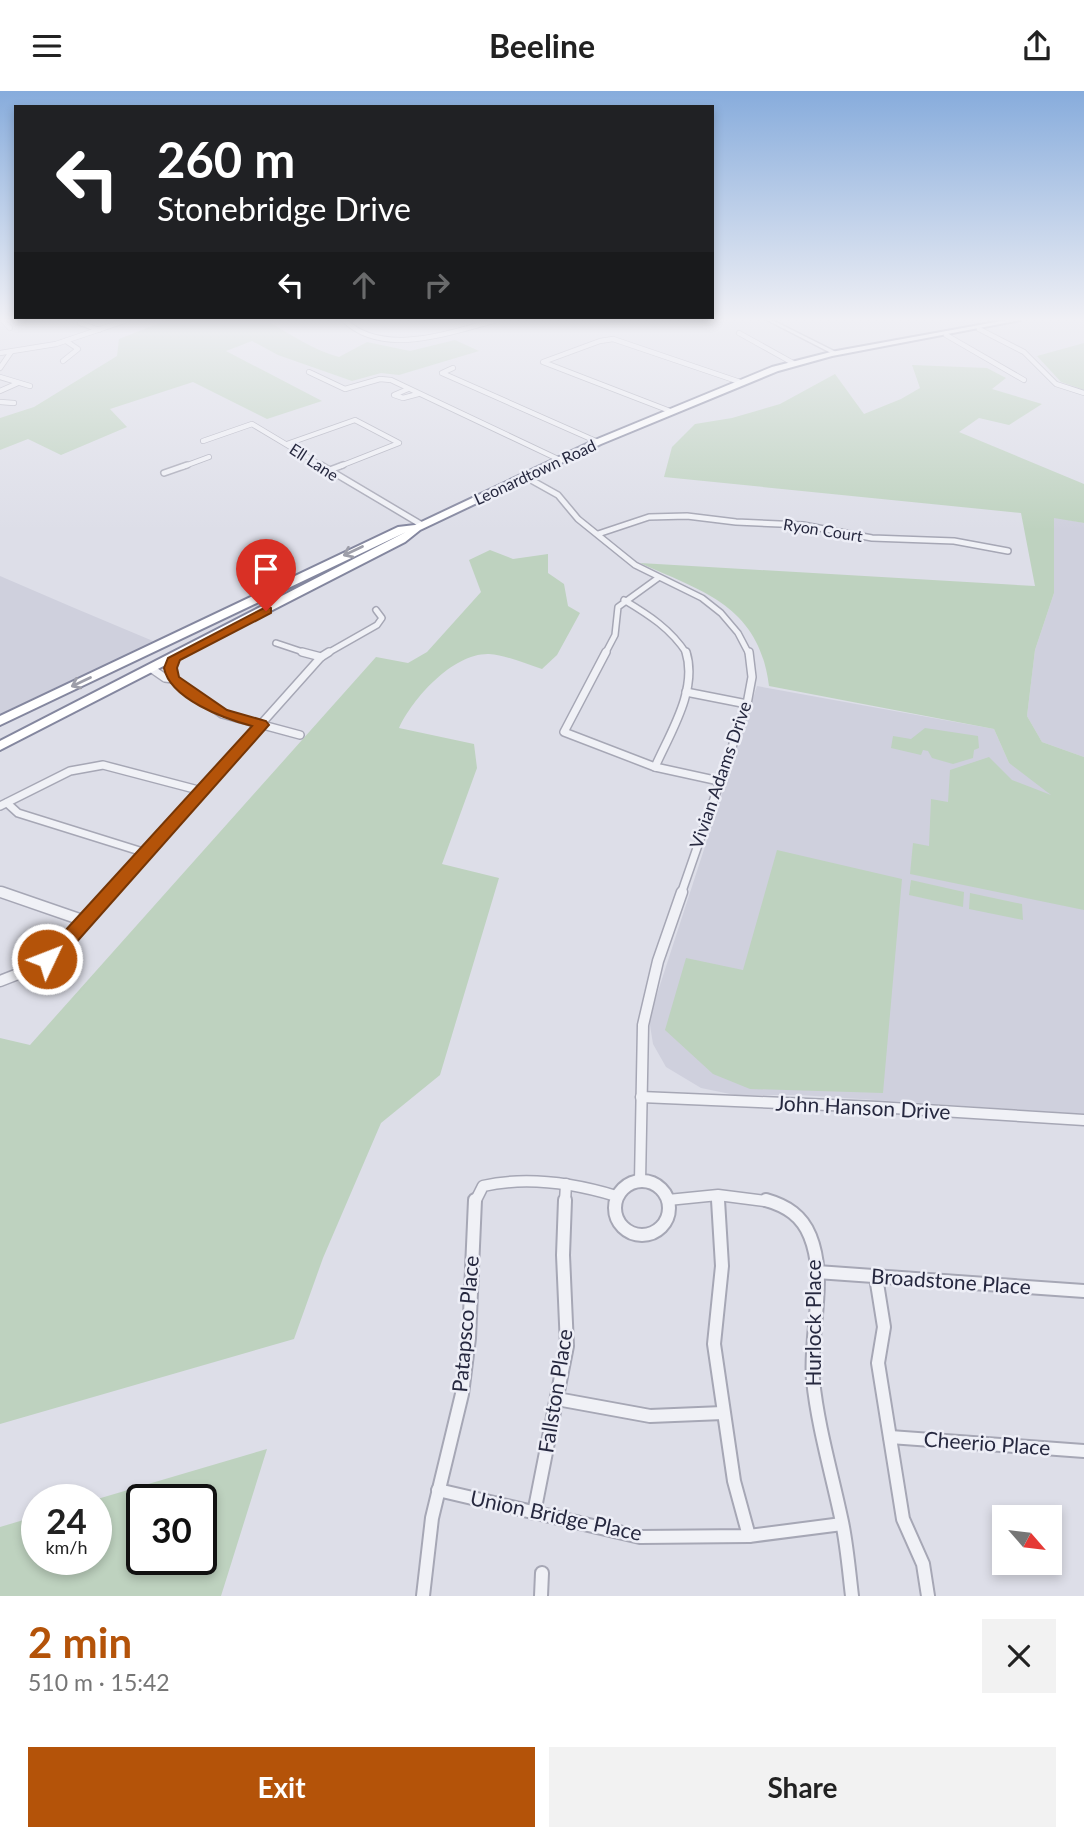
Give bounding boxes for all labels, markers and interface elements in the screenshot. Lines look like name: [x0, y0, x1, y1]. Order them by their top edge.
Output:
text: Beeline: [489, 26, 595, 65]
icon: menu: [28, 27, 66, 65]
icon: share: [1018, 27, 1056, 65]
text: 260 m: [157, 130, 295, 188]
icon: left: [42, 133, 133, 224]
text: Stonebridge Drive: [157, 189, 411, 228]
icon: left: [272, 266, 310, 304]
icon: ahead: [345, 266, 383, 304]
icon: right: [418, 266, 456, 304]
street label: Leonardtown Road: [471, 435, 599, 508]
street label: Ell Lane: [286, 439, 342, 484]
street label: Ryon Court: [782, 514, 864, 545]
pin: [236, 539, 296, 611]
one-way arrow: [343, 545, 365, 558]
icon: arrive: [247, 550, 285, 588]
one-way arrow: [71, 676, 92, 689]
street label: Vivian Adams Drive: [685, 698, 756, 851]
position arrow: [10, 922, 84, 996]
street label: John Hanson Drive: [775, 1089, 951, 1124]
street label: Patapsco Place: [446, 1254, 483, 1393]
street label: Hurlock Place: [800, 1260, 825, 1387]
street label: Broadstone Place: [870, 1262, 1032, 1299]
street label: Fallston Place: [532, 1327, 577, 1455]
street label: Cheerio Place: [923, 1426, 1051, 1459]
speed limit sign: 30: [126, 1484, 217, 1575]
street label: Union Bridge Place: [468, 1484, 644, 1545]
text: 24: [46, 1499, 87, 1541]
north arrow: [992, 1505, 1062, 1575]
map controls: [992, 1505, 1062, 1575]
text: km/h: [45, 1536, 88, 1558]
text: 2 min: [28, 1617, 132, 1667]
button: close: [982, 1619, 1056, 1693]
text: 510 m · 15:42: [28, 1668, 170, 1696]
button: Exit: [28, 1747, 535, 1827]
button: Share: [549, 1747, 1056, 1827]

